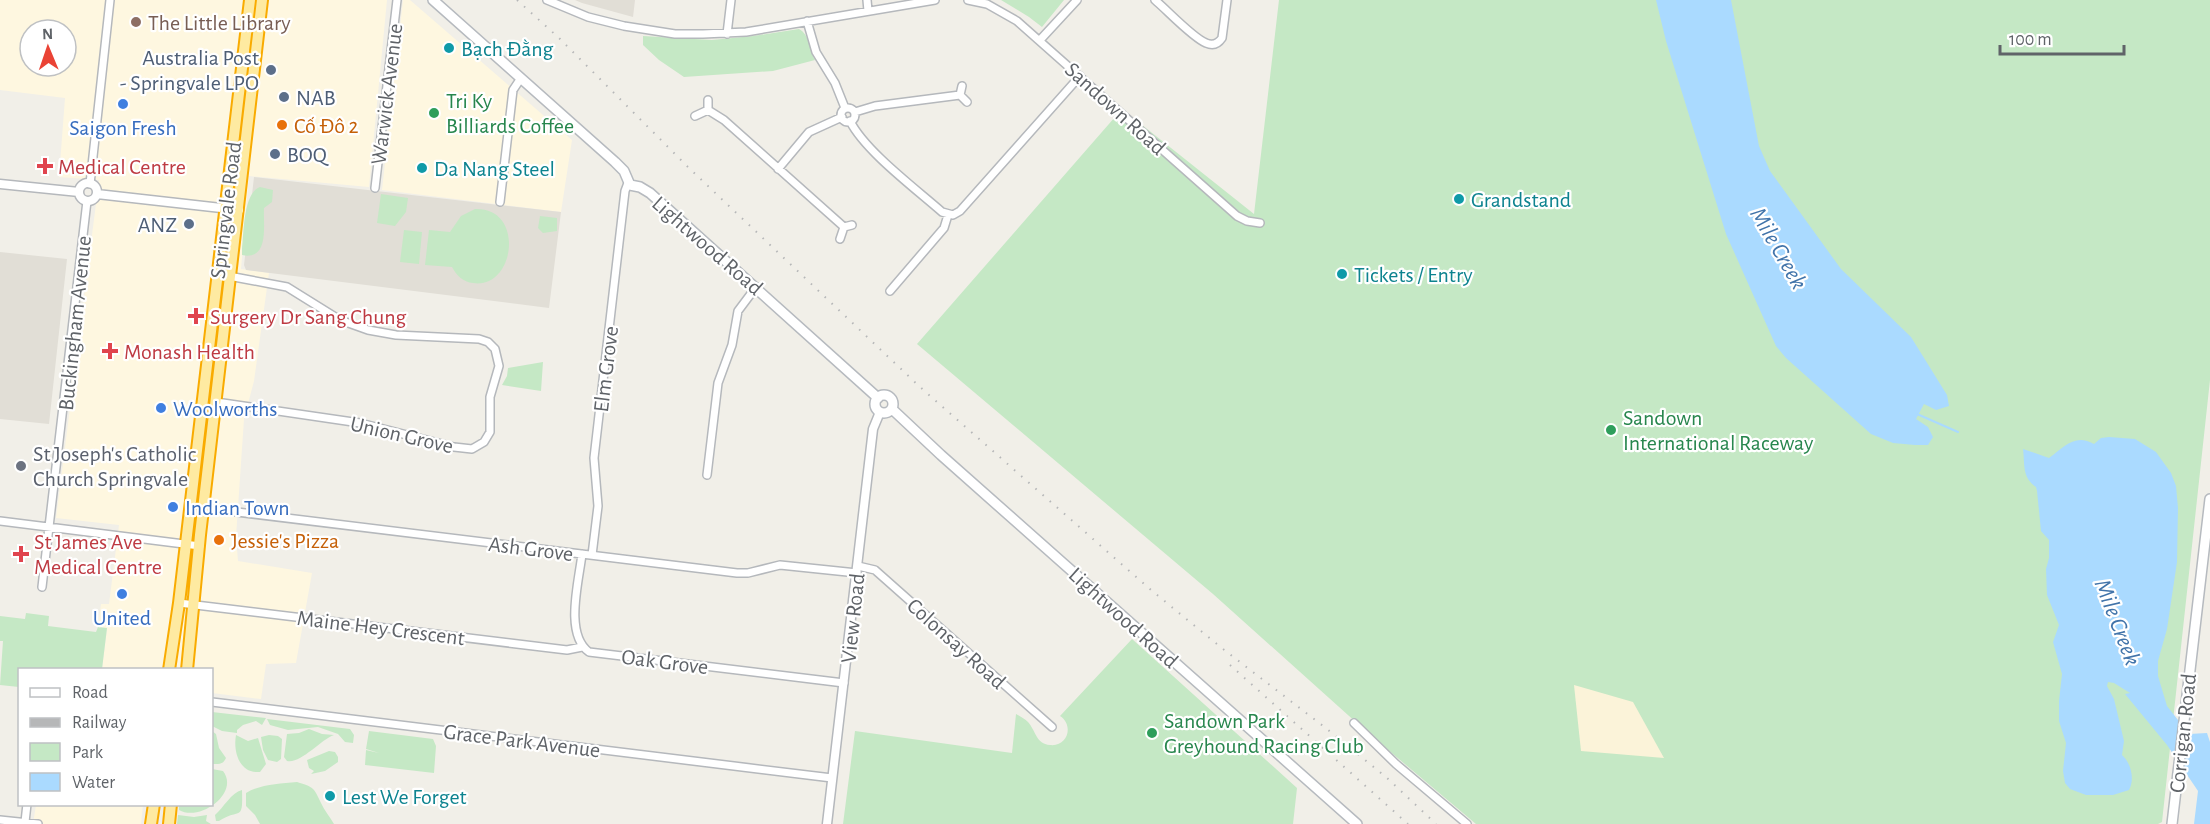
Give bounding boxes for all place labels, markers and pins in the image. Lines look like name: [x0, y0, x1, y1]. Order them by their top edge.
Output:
place label: The Little Library: [148, 12, 291, 34]
marker: The Little Library: [129, 15, 143, 29]
place label: Bạch Đằng: [461, 38, 553, 60]
marker: Bạch Đằng: [442, 41, 456, 55]
place label: Australia Post - Springvale LPO: [120, 47, 259, 94]
marker: Australia Post - Springvale LPO: [264, 63, 278, 77]
place label: NAB: [296, 87, 336, 109]
marker: NAB: [277, 90, 291, 104]
place label: Tri Ky Billiards Coffee: [446, 90, 574, 137]
marker: Saigon Fresh: [116, 97, 130, 111]
marker: Tri Ky Billiards Coffee: [427, 106, 441, 120]
place label: Cố Đô 2: [294, 115, 359, 137]
place label: Saigon Fresh: [69, 117, 177, 139]
marker: Cố Đô 2: [275, 118, 289, 132]
place label: BOQ: [287, 144, 330, 166]
marker: BOQ: [268, 147, 282, 161]
place label: Medical Centre: [58, 156, 186, 178]
marker: Medical Centre: [36, 157, 54, 175]
place label: Da Nang Steel: [434, 158, 555, 180]
marker: Da Nang Steel: [415, 161, 429, 175]
place label: Grandstand: [1471, 189, 1571, 211]
marker: Grandstand: [1452, 192, 1466, 206]
place label: ANZ: [138, 214, 177, 236]
marker: ANZ: [182, 217, 196, 231]
place label: Tickets / Entry: [1354, 264, 1473, 286]
marker: Tickets / Entry: [1335, 267, 1349, 281]
place label: Surgery Dr Sang Chung: [210, 306, 407, 328]
marker: Surgery Dr Sang Chung: [187, 307, 205, 325]
place label: Monash Health: [124, 341, 255, 363]
marker: Monash Health: [101, 342, 119, 360]
place label: Woolworths: [173, 398, 278, 420]
marker: Woolworths: [154, 401, 168, 415]
place label: Sandown International Raceway: [1623, 407, 1814, 454]
marker: Sandown International Raceway: [1604, 423, 1618, 437]
place label: St Joseph's Catholic Church Springvale: [33, 443, 197, 490]
marker: St Joseph's Catholic Church Springvale: [14, 459, 28, 473]
place label: Indian Town: [185, 497, 290, 519]
marker: Indian Town: [166, 500, 180, 514]
place label: Jessie's Pizza: [231, 530, 339, 552]
place label: St James Ave Medical Centre: [34, 531, 162, 578]
marker: Jessie's Pizza: [212, 533, 226, 547]
marker: St James Ave Medical Centre: [12, 545, 30, 563]
marker: United: [115, 587, 129, 601]
place label: United: [93, 607, 151, 629]
place label: Sandown Park Greyhound Racing Club: [1164, 710, 1364, 757]
marker: Sandown Park Greyhound Racing Club: [1145, 726, 1159, 740]
place label: Lest We Forget: [342, 786, 467, 808]
marker: Lest We Forget: [323, 789, 337, 803]

